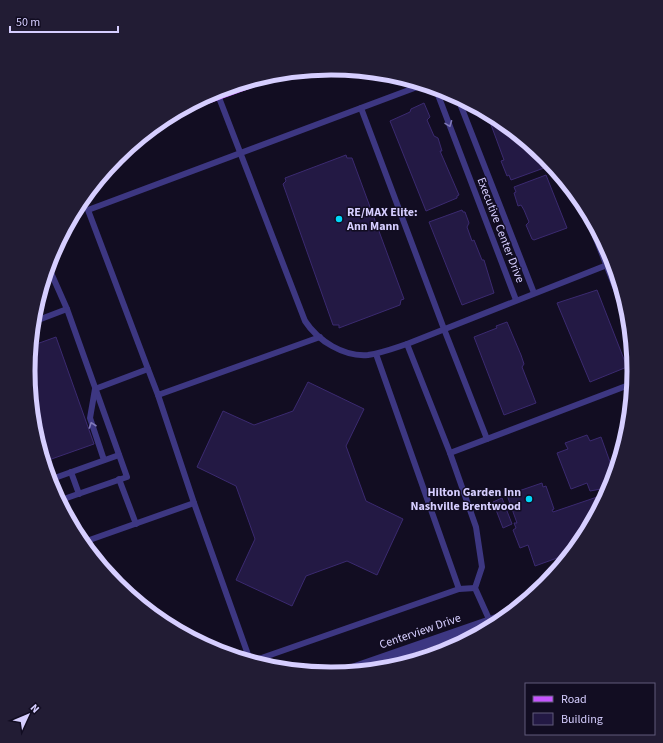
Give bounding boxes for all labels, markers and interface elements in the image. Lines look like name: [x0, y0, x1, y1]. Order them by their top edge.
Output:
scale bar: [10, 8, 118, 34]
text: 50 m: [16, 14, 40, 31]
one-way arrow: [444, 120, 452, 127]
street label: Executive Center Drive: [473, 175, 529, 285]
place label: RE/MAX Elite: Ann Mann: [346, 204, 418, 235]
marker: RE/MAX Elite: Ann Mann: [334, 214, 344, 224]
one-way arrow: [88, 421, 97, 428]
place label: Hilton Garden Inn Nashville Brentwood: [410, 484, 521, 515]
marker: Hilton Garden Inn Nashville Brentwood: [524, 494, 534, 504]
street label: Centerview Drive: [377, 610, 463, 653]
legend: [525, 683, 655, 735]
text: Road: [561, 691, 587, 708]
north arrow: [8, 695, 48, 735]
text: N: [27, 701, 43, 716]
text: Building: [561, 711, 603, 728]

